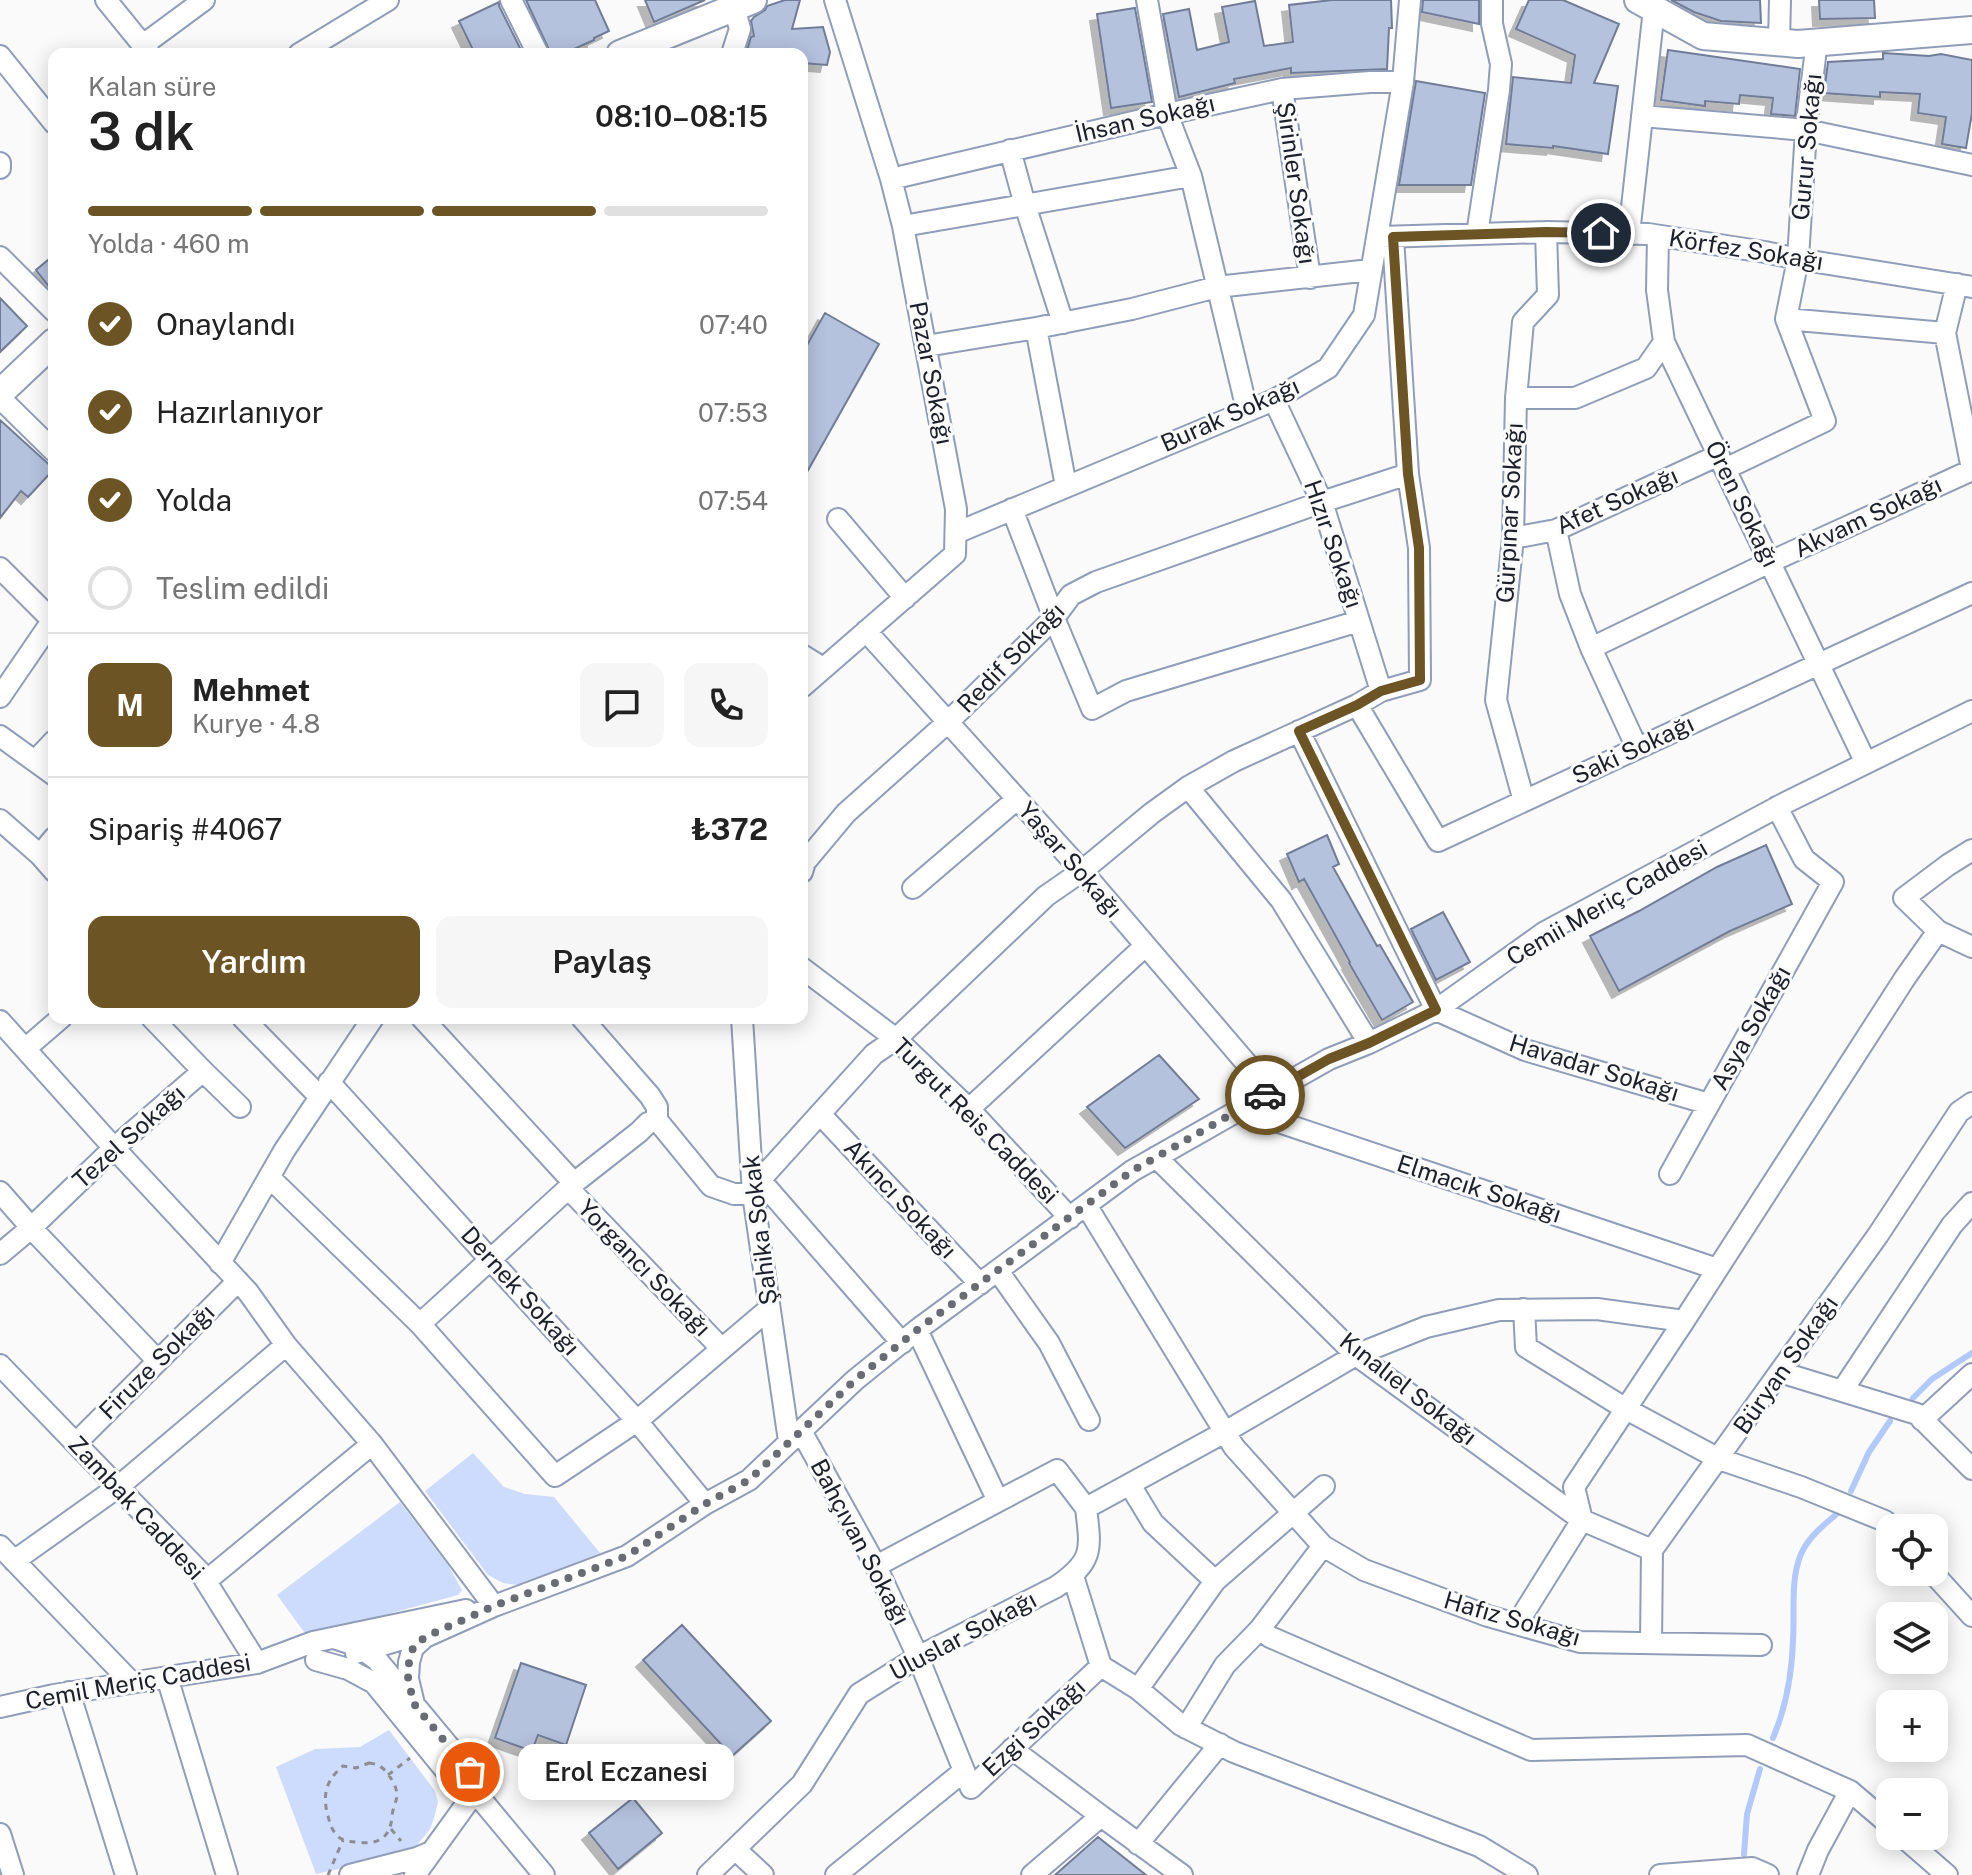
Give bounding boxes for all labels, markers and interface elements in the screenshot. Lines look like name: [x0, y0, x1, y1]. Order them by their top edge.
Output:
text: Kalan süre: [88, 71, 216, 102]
street label: Gurur Sokağı: [1786, 72, 1826, 221]
street label: İhsan Sokağı: [1072, 88, 1217, 148]
text: 08:10–08:15: [595, 98, 768, 134]
street label: Şirinler Sokağı: [1272, 100, 1322, 266]
text: 3 dk: [88, 101, 195, 162]
pin: [1567, 199, 1635, 267]
icon: home: [1579, 211, 1623, 255]
street label: Körfez Sokağı: [1667, 223, 1825, 275]
text: Yolda · 460 m: [88, 228, 249, 259]
street label: Pazar Sokağı: [904, 299, 960, 447]
icon: check: [88, 302, 132, 346]
text: Onaylandı: [156, 306, 295, 342]
text: 07:40: [699, 309, 768, 340]
street label: Burak Sokağı: [1156, 371, 1303, 457]
icon: check: [88, 390, 132, 434]
text: Hazırlanıyor: [156, 394, 324, 430]
text: 07:53: [698, 397, 768, 428]
street label: Gürpınar Sokağı: [1490, 422, 1528, 604]
street label: Ören Sokağı: [1700, 436, 1786, 571]
street label: Afet Sokağı: [1551, 461, 1682, 539]
street label: Akvam Sokağı: [1789, 470, 1946, 562]
street label: Hızır Sokağı: [1299, 476, 1369, 611]
icon: check: [88, 478, 132, 522]
text: Yolda: [156, 482, 232, 518]
text: 07:54: [698, 485, 768, 516]
text: Teslim edildi: [156, 570, 329, 606]
street label: Redif Sokağı: [951, 597, 1070, 718]
button: chat: [580, 663, 664, 747]
button: phone: [684, 663, 768, 747]
text: Mehmet: [192, 672, 310, 708]
text: M: [116, 687, 144, 723]
text: Kurye · 4.8: [192, 708, 320, 739]
street label: Saki Sokağı: [1567, 709, 1698, 790]
street label: Yaşar Sokağı: [1013, 796, 1128, 923]
text: Sipariş #4067: [88, 811, 282, 847]
text: ₺372: [691, 811, 768, 847]
street label: Cemii Meriç Caddesi: [1501, 833, 1712, 971]
button: Yardım: [88, 916, 420, 1008]
button: Paylaş: [436, 916, 768, 1008]
street label: Asya Sokağı: [1705, 961, 1796, 1094]
street label: Havadar Sokağı: [1506, 1028, 1682, 1106]
street label: Turgut Reis Caddesi: [887, 1032, 1064, 1209]
courier: [1225, 1055, 1305, 1135]
icon: car: [1243, 1073, 1287, 1117]
street label: Tezel Sokağı: [67, 1079, 190, 1194]
street label: Akıncı Sokağı: [839, 1133, 963, 1263]
street label: Elmacık Sokağı: [1394, 1148, 1565, 1228]
street label: Şahika Sokak: [736, 1154, 782, 1307]
street label: Yorgancı Sokağı: [573, 1193, 717, 1341]
street label: Dernek Sokağı: [456, 1220, 586, 1360]
street label: Büryan Sokağı: [1727, 1290, 1843, 1439]
street label: Firuze Sokağı: [93, 1298, 220, 1425]
street label: Kınalıel Sokağı: [1335, 1326, 1483, 1450]
street label: Zambak Caddesi: [63, 1430, 210, 1585]
street label: Bahçıvan Sokağı: [805, 1454, 916, 1629]
map controls: [1876, 1514, 1948, 1850]
button: locate: [1876, 1514, 1948, 1586]
street label: Uluslar Sokağı: [884, 1585, 1041, 1686]
street label: Hafız Sokağı: [1441, 1585, 1584, 1651]
button: layers: [1876, 1602, 1948, 1674]
street label: Cemil Meriç Caddesi: [23, 1647, 253, 1715]
street label: Ezgi Sokağı: [976, 1673, 1090, 1782]
button: +: [1876, 1690, 1948, 1762]
pin: [436, 1738, 504, 1806]
callout: Erol Eczanesi: [518, 1744, 734, 1800]
icon: bag: [448, 1750, 492, 1794]
text: Erol Eczanesi: [544, 1756, 708, 1787]
button: −: [1876, 1778, 1948, 1850]

